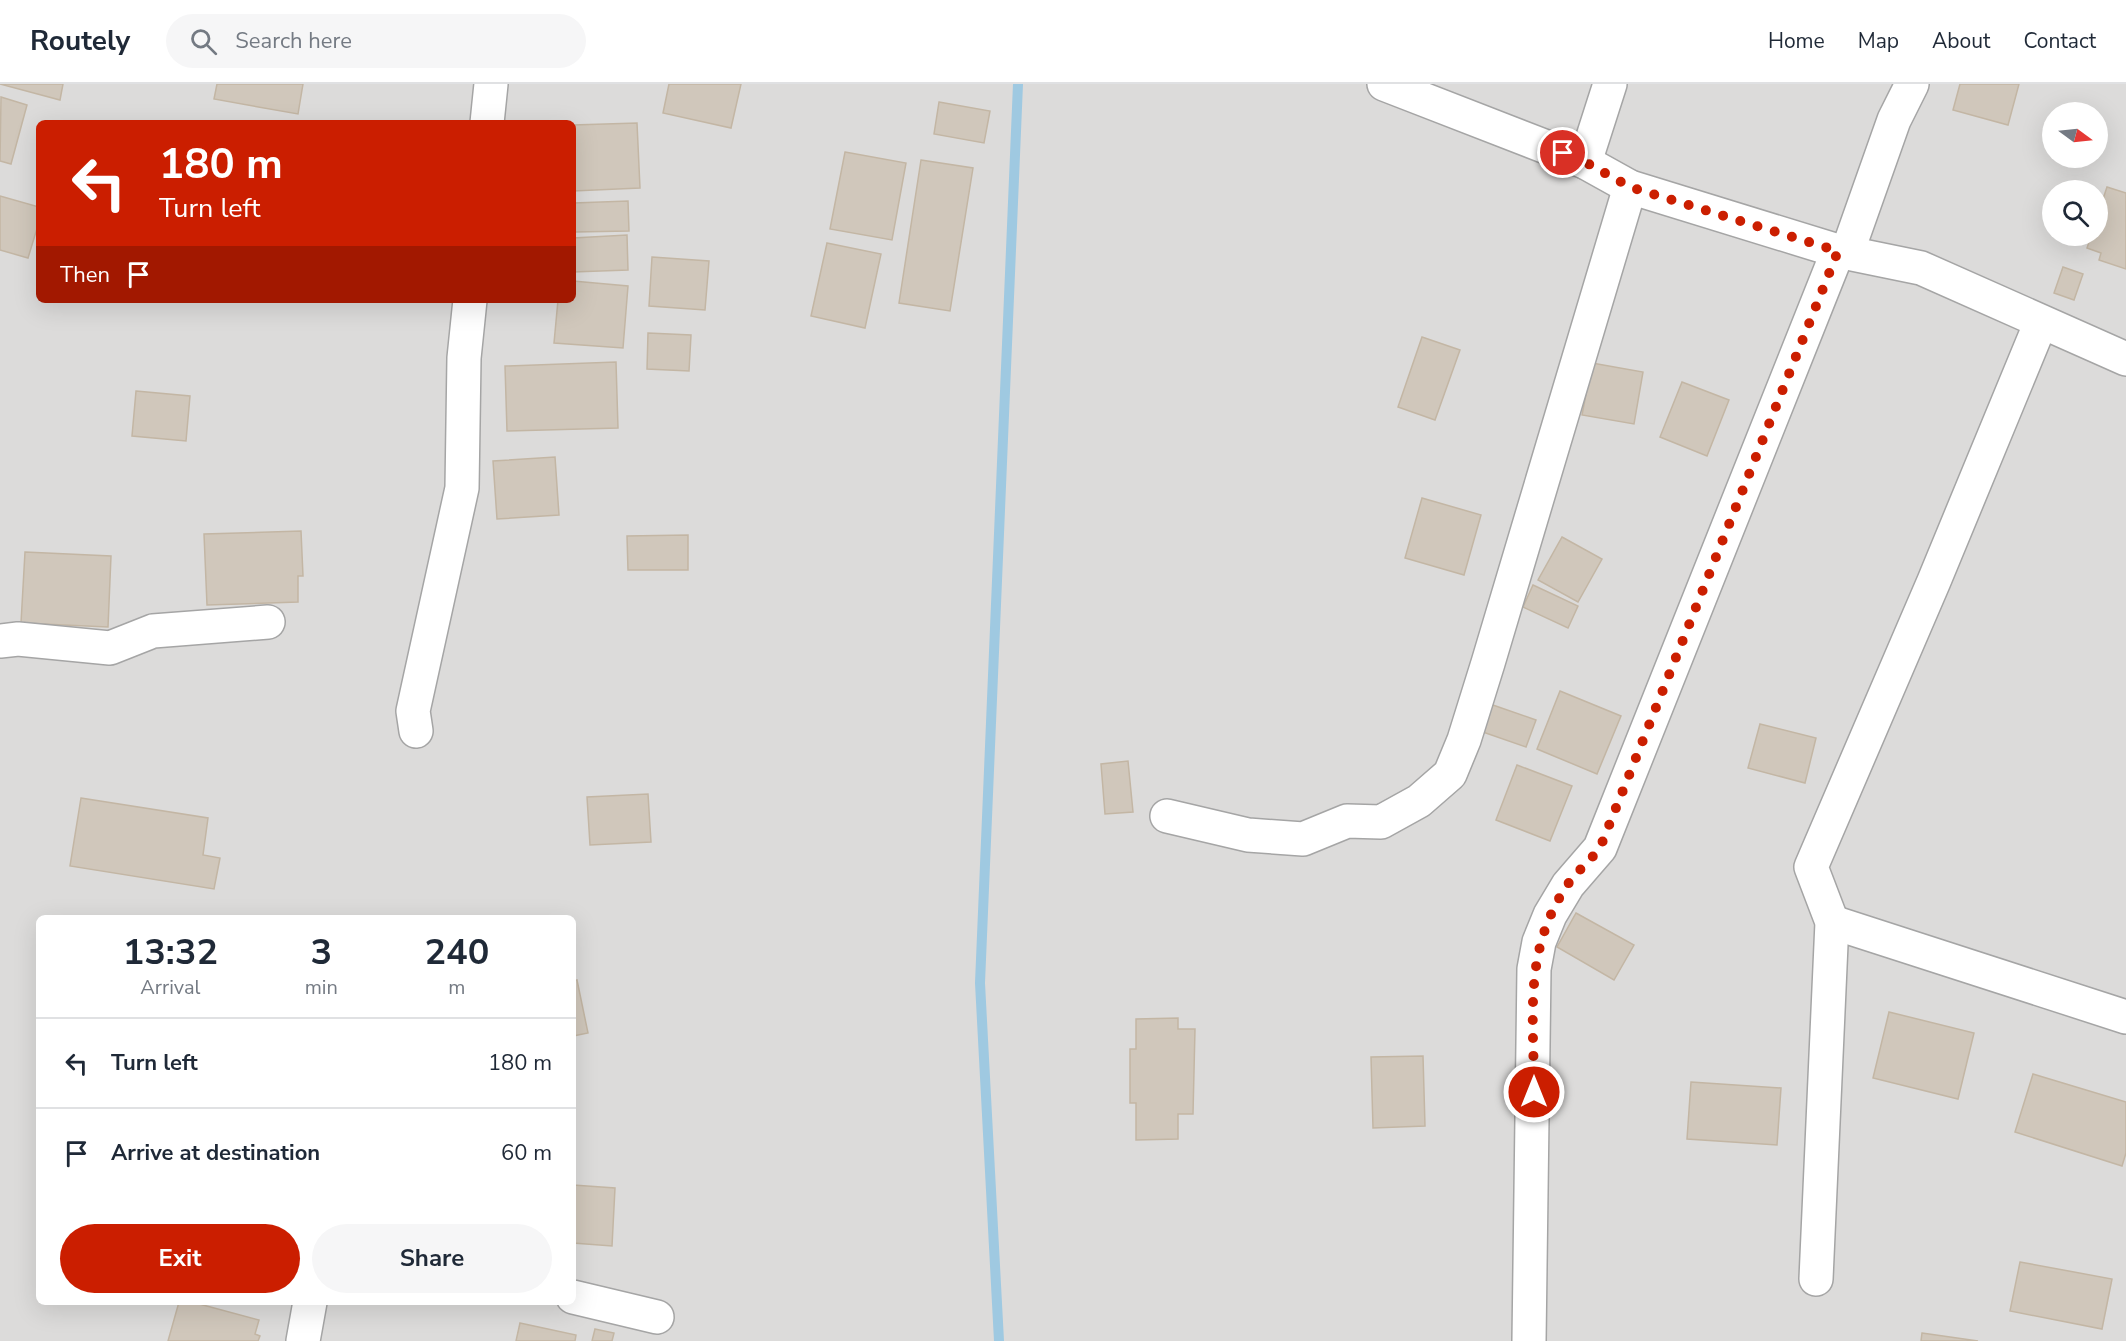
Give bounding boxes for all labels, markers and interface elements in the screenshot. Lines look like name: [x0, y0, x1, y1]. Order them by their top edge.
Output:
search box: [166, 14, 586, 68]
text: Routely: [30, 22, 130, 60]
icon: search: [187, 25, 220, 58]
text: Search here: [235, 26, 352, 56]
text: Home: [1768, 27, 1825, 55]
text: Map: [1858, 27, 1899, 55]
text: About: [1932, 27, 1990, 55]
text: Contact: [2023, 27, 2096, 55]
north arrow: [2042, 102, 2108, 168]
map controls: [2042, 102, 2108, 246]
pin: [1537, 127, 1588, 178]
text: 180 m: [159, 136, 283, 193]
icon: arrive: [1546, 136, 1579, 169]
icon: left: [60, 144, 138, 222]
button: search: [2042, 180, 2108, 246]
text: Turn left: [159, 190, 260, 227]
icon: arrive: [122, 258, 155, 291]
text: Then: [60, 260, 110, 290]
text: 13:32: [123, 928, 218, 977]
text: 3: [310, 928, 332, 977]
text: 240: [424, 928, 489, 977]
text: Arrival: [140, 974, 200, 1001]
text: min: [305, 974, 338, 1001]
text: m: [448, 974, 465, 1001]
icon: left: [60, 1047, 93, 1080]
text: Turn left: [111, 1048, 198, 1078]
text: 180 m: [488, 1048, 552, 1078]
position arrow: [1502, 1060, 1566, 1124]
icon: arrive: [60, 1137, 93, 1170]
text: Arrive at destination: [111, 1138, 320, 1168]
text: 60 m: [501, 1138, 552, 1168]
button: Exit: [60, 1224, 300, 1293]
button: Share: [312, 1224, 552, 1293]

